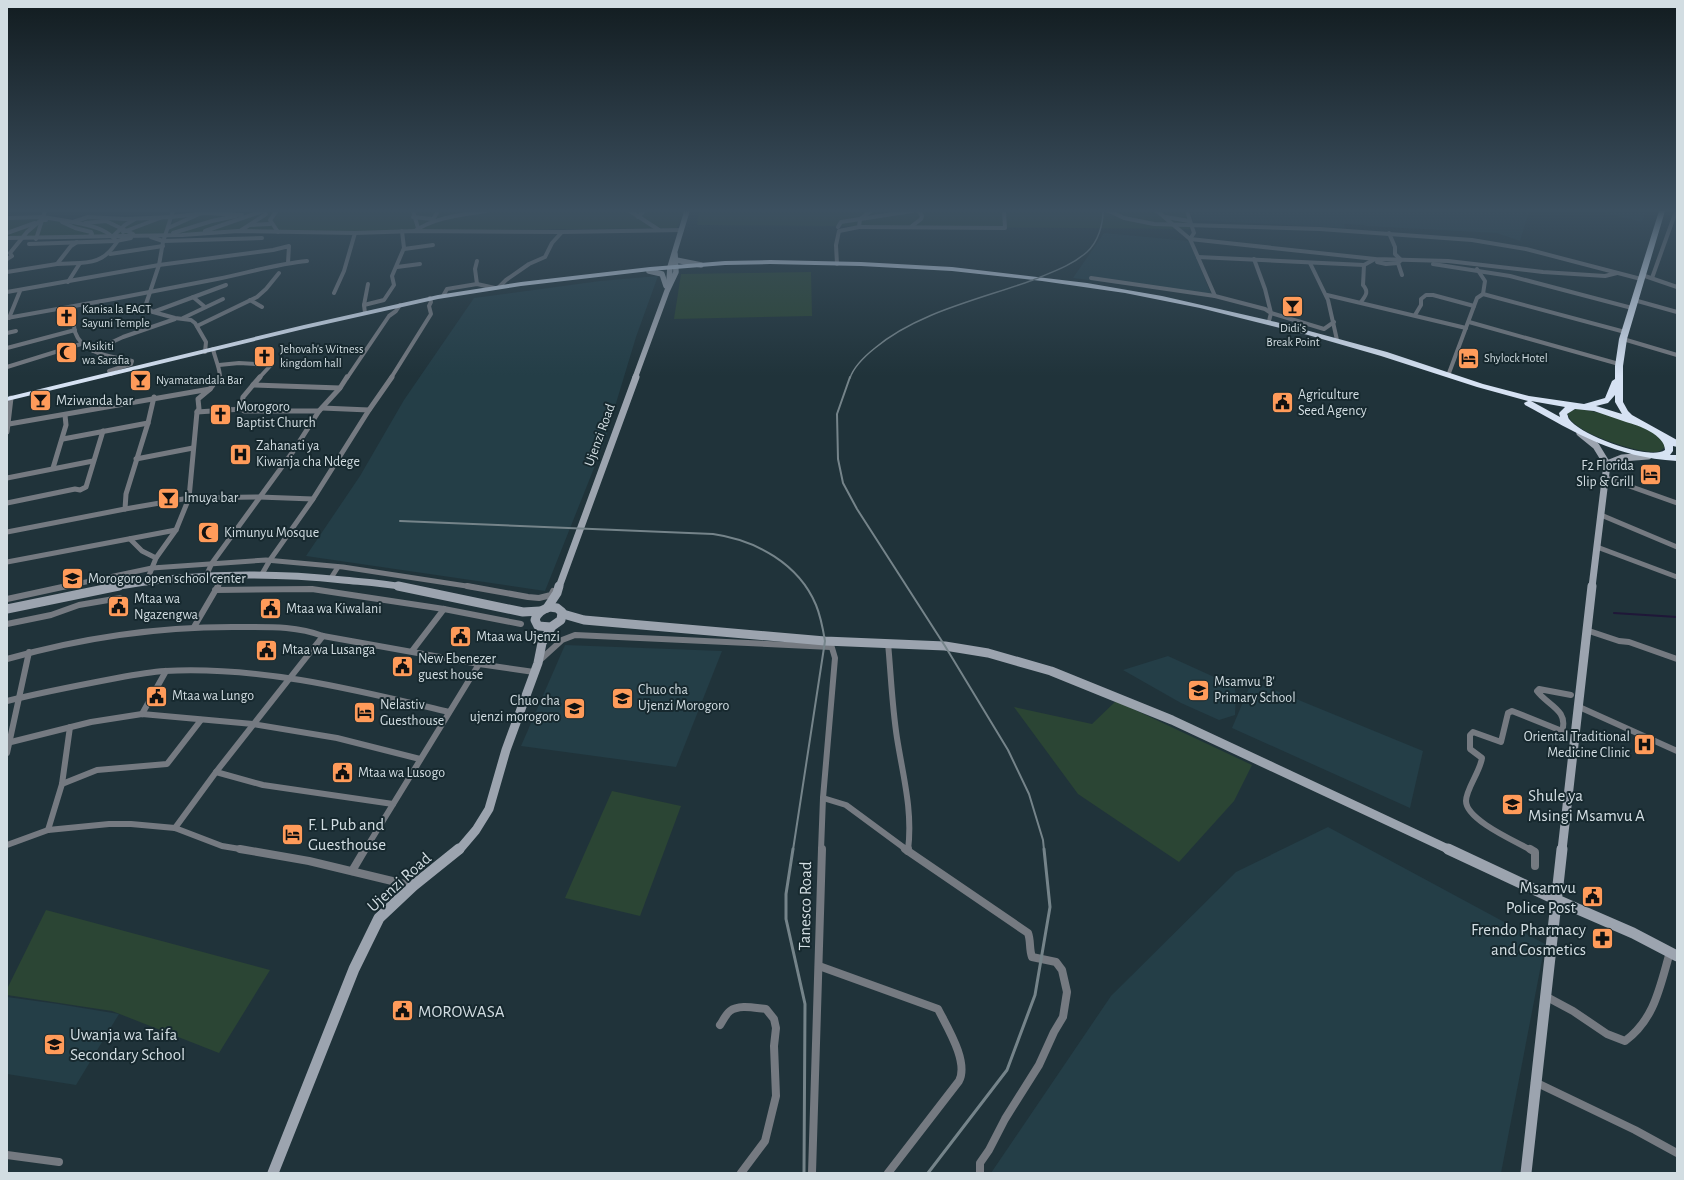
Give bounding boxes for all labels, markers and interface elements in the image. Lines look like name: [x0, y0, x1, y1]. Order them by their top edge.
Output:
bar icon: Didi's Break Point: [1280, 294, 1306, 320]
church icon: Kanisa la EAGT Sayuni Temple: [53, 303, 79, 329]
place label: Kanisa la EAGT Sayuni Temple: [82, 303, 151, 330]
place label: Didi's Break Point: [1266, 322, 1320, 348]
mosque icon: Msikiti wa Sarafia: [54, 340, 80, 366]
place label: Msikiti wa Sarafia: [82, 340, 130, 366]
church icon: Jehovah's Witness kingdom hall: [252, 343, 278, 369]
place label: Jehovah's Witness kingdom hall: [280, 343, 363, 369]
hotel icon: Shylock Hotel: [1455, 345, 1481, 371]
place label: Shylock Hotel: [1484, 352, 1548, 365]
bar icon: Nyamatandala Bar: [127, 367, 153, 393]
place label: Nyamatandala Bar: [156, 374, 243, 387]
bar icon: Mziwanda bar: [27, 388, 53, 414]
place label: Agriculture Seed Agency: [1298, 388, 1367, 418]
public building icon: Agriculture Seed Agency: [1270, 390, 1296, 416]
place label: Mziwanda bar: [56, 394, 134, 408]
place label: Morogoro Baptist Church: [236, 400, 316, 430]
church icon: Morogoro Baptist Church: [207, 402, 233, 428]
street label: Ujenzi Road: [582, 402, 618, 468]
place label: Zahanati ya Kiwanja cha Ndege: [256, 439, 360, 469]
hospital icon: Zahanati ya Kiwanja cha Ndege: [227, 441, 253, 467]
place label: F2 Florida Slip & Grill: [1576, 459, 1635, 489]
hotel icon: F2 Florida Slip & Grill: [1637, 461, 1663, 487]
bar icon: Imuya bar: [155, 485, 181, 511]
place label: Imuya bar: [184, 491, 239, 505]
mosque icon: Kimunyu Mosque: [195, 520, 221, 546]
place label: Kimunyu Mosque: [224, 526, 319, 540]
school or university icon: Morogoro open school center: [60, 566, 86, 592]
place label: Morogoro open school center: [88, 572, 246, 586]
place label: Mtaa wa Ngazengwa: [134, 592, 199, 622]
public building icon: Mtaa wa Ngazengwa: [105, 594, 131, 620]
public building icon: Mtaa wa Kiwalani: [257, 596, 283, 622]
place label: Mtaa wa Kiwalani: [286, 602, 382, 616]
public building icon: Mtaa wa Ujenzi: [448, 624, 474, 650]
place label: Mtaa wa Ujenzi: [476, 630, 560, 644]
public building icon: Mtaa wa Lusanga: [253, 637, 279, 663]
place label: Mtaa wa Lusanga: [282, 643, 376, 657]
place label: New Ebenezer guest house: [418, 652, 497, 682]
public building icon: New Ebenezer guest house: [390, 654, 416, 680]
place label: Msamvu 'B' Primary School: [1214, 675, 1296, 705]
school or university icon: Msamvu 'B' Primary School: [1185, 677, 1211, 703]
public building icon: Mtaa wa Lungo: [144, 683, 170, 709]
place label: Chuo cha Ujenzi Morogoro: [638, 683, 730, 713]
school or university icon: Chuo cha Ujenzi Morogoro: [609, 685, 635, 711]
place label: Mtaa wa Lungo: [172, 689, 254, 703]
place label: Chuo cha ujenzi morogoro: [470, 694, 561, 724]
school or university icon: Chuo cha ujenzi morogoro: [562, 696, 588, 722]
place label: Nelastiv Guesthouse: [380, 698, 444, 728]
hotel icon: Nelastiv Guesthouse: [351, 700, 377, 726]
place label: Oriental Traditional Medicine Clinic: [1524, 730, 1631, 760]
hospital icon: Oriental Traditional Medicine Clinic: [1632, 732, 1658, 758]
public building icon: Mtaa wa Lusogo: [329, 760, 355, 786]
place label: Mtaa wa Lusogo: [358, 766, 445, 780]
place label: Shule ya Msingi Msamvu A: [1528, 787, 1645, 824]
school or university icon: Shule ya Msingi Msamvu A: [1500, 792, 1526, 818]
place label: F. L Pub and Guesthouse: [308, 816, 386, 853]
hotel icon: F. L Pub and Guesthouse: [279, 821, 305, 847]
street label: Ujenzi Road: [364, 849, 435, 916]
street label: Tanesco Road: [796, 861, 814, 951]
place label: Msamvu Police Post: [1506, 879, 1577, 916]
public building icon: Msamvu Police Post: [1579, 884, 1605, 910]
place label: Frendo Pharmacy and Cosmetics: [1471, 921, 1587, 958]
pharmacy icon: Frendo Pharmacy and Cosmetics: [1589, 926, 1615, 952]
public building icon: MOROWASA: [389, 998, 415, 1024]
place label: MOROWASA: [418, 1003, 505, 1020]
place label: Uwanja wa Taifa Secondary School: [70, 1026, 185, 1064]
school or university icon: Uwanja wa Taifa Secondary School: [41, 1031, 67, 1057]

